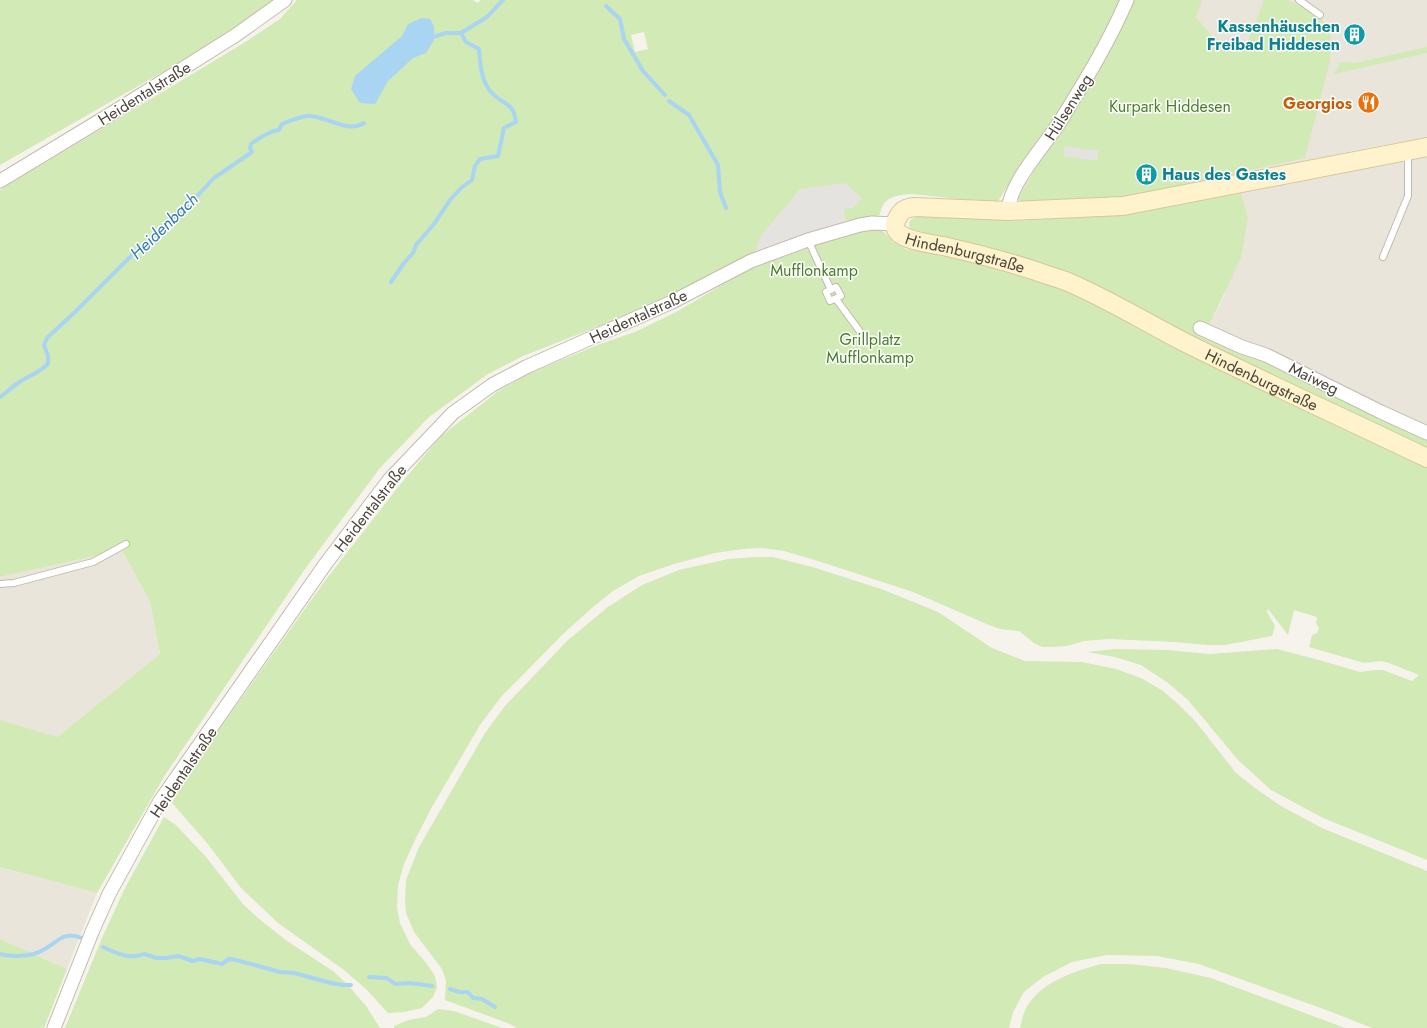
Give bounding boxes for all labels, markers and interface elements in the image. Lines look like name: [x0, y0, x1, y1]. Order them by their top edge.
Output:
place label: Kassenhäuschen Freibad Hiddesen: [1207, 15, 1340, 56]
building icon: Kassenhäuschen Freibad Hiddesen: [1342, 22, 1368, 48]
street label: Heidentalstraße: [93, 56, 195, 131]
street label: Hülsenweg: [1039, 70, 1098, 145]
restaurant icon: Georgios: [1355, 90, 1381, 116]
place label: Georgios: [1283, 92, 1352, 115]
park label: Kurpark Hiddesen: [1109, 95, 1231, 118]
building icon: Haus des Gastes: [1134, 161, 1160, 187]
place label: Haus des Gastes: [1162, 163, 1286, 186]
water label: Heidenbach: [125, 187, 203, 265]
street label: Hindenburgstraße: [902, 227, 1028, 279]
park label: Mufflonkamp: [770, 259, 858, 282]
street label: Heidentalstraße: [586, 284, 691, 349]
park label: Grillplatz Mufflonkamp: [826, 328, 914, 369]
street label: Hindenburgstraße: [1201, 343, 1322, 417]
street label: Maiweg: [1285, 357, 1343, 400]
street label: Heidentalstraße: [329, 460, 412, 557]
street label: Heidentalstraße: [144, 722, 222, 822]

